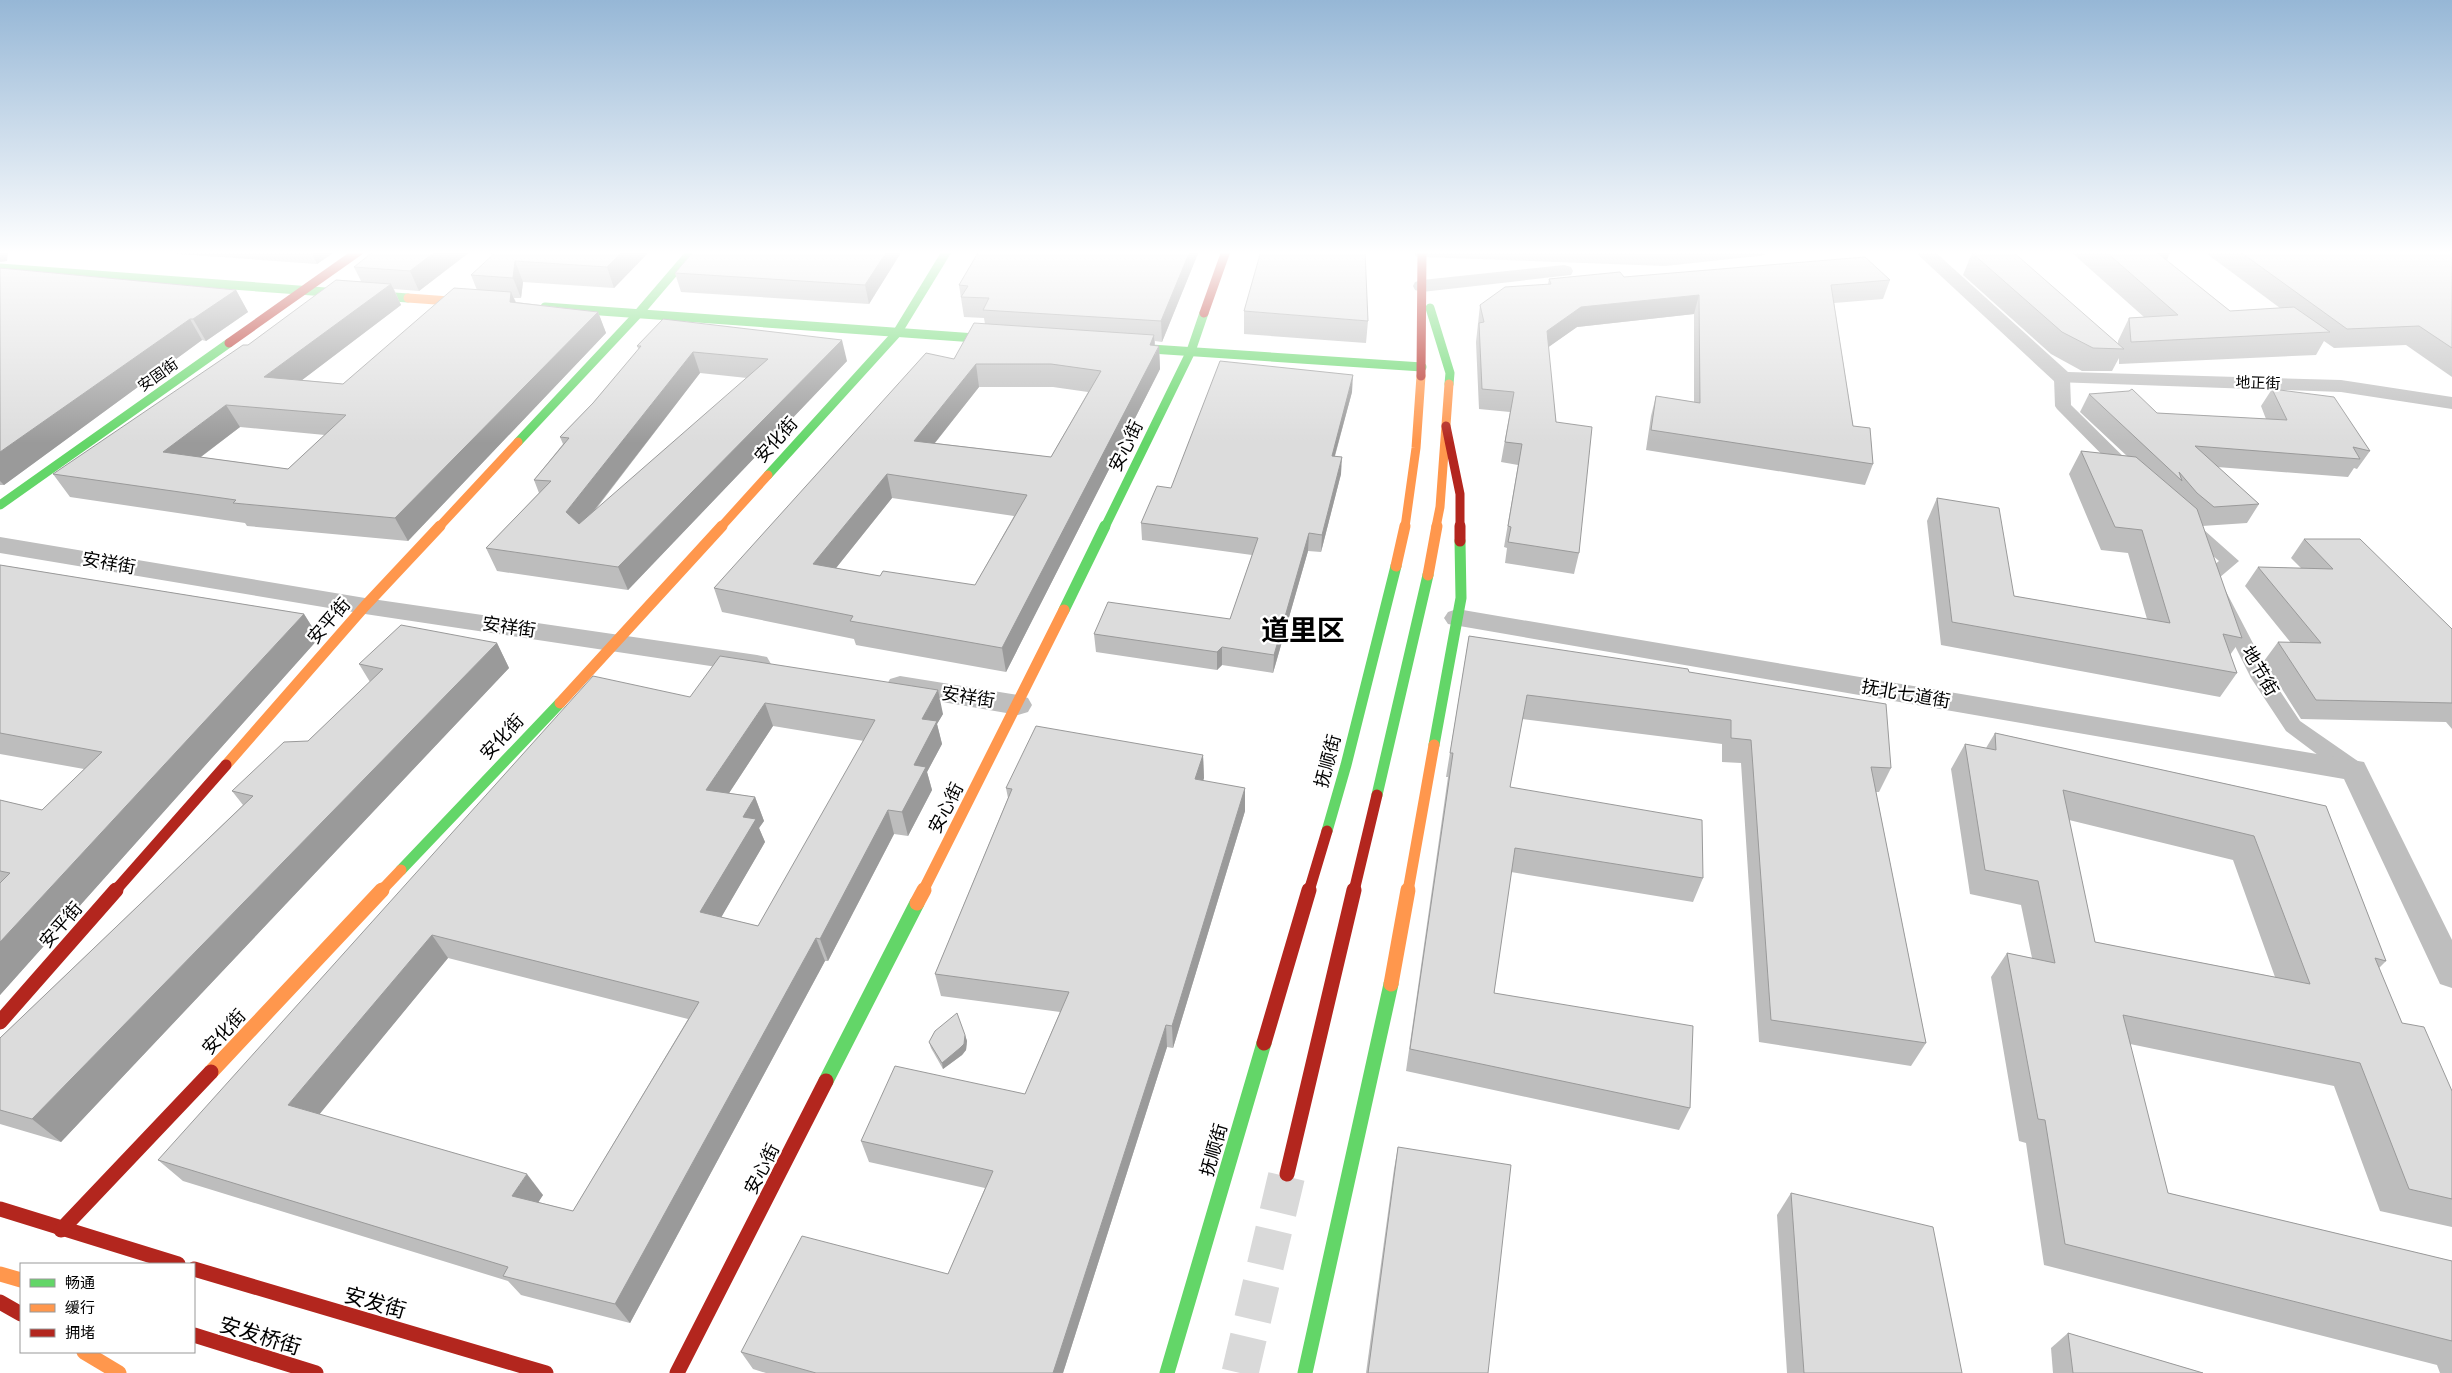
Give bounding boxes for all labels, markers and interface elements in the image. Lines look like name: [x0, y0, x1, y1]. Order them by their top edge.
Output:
street label: 安固街: [134, 354, 181, 394]
street label: 地正街: [2235, 372, 2281, 392]
street label: 安化街: [749, 412, 801, 467]
street label: 安心街: [1103, 416, 1147, 475]
street label: 安祥街: [81, 546, 138, 578]
street label: 安平街: [302, 593, 354, 648]
street label: 安祥街: [481, 611, 537, 641]
district label: 道里区: [1261, 612, 1345, 646]
street label: 地节街: [2238, 642, 2284, 699]
street label: 抚北七道街: [1860, 674, 1952, 712]
street label: 安祥街: [940, 681, 997, 711]
street label: 安化街: [475, 709, 528, 764]
street label: 抚顺街: [1309, 732, 1345, 790]
street label: 安心街: [923, 778, 967, 837]
street label: 安平街: [34, 897, 86, 952]
street label: 安化街: [197, 1004, 250, 1059]
street label: 抚顺街: [1195, 1121, 1231, 1179]
street label: 安心街: [739, 1139, 783, 1198]
legend: [20, 1263, 195, 1353]
text: 畅通: [65, 1273, 95, 1291]
street label: 安发街: [342, 1281, 409, 1322]
text: 缓行: [65, 1298, 95, 1316]
street label: 安发桥街: [217, 1310, 304, 1359]
text: 拥堵: [65, 1323, 95, 1341]

